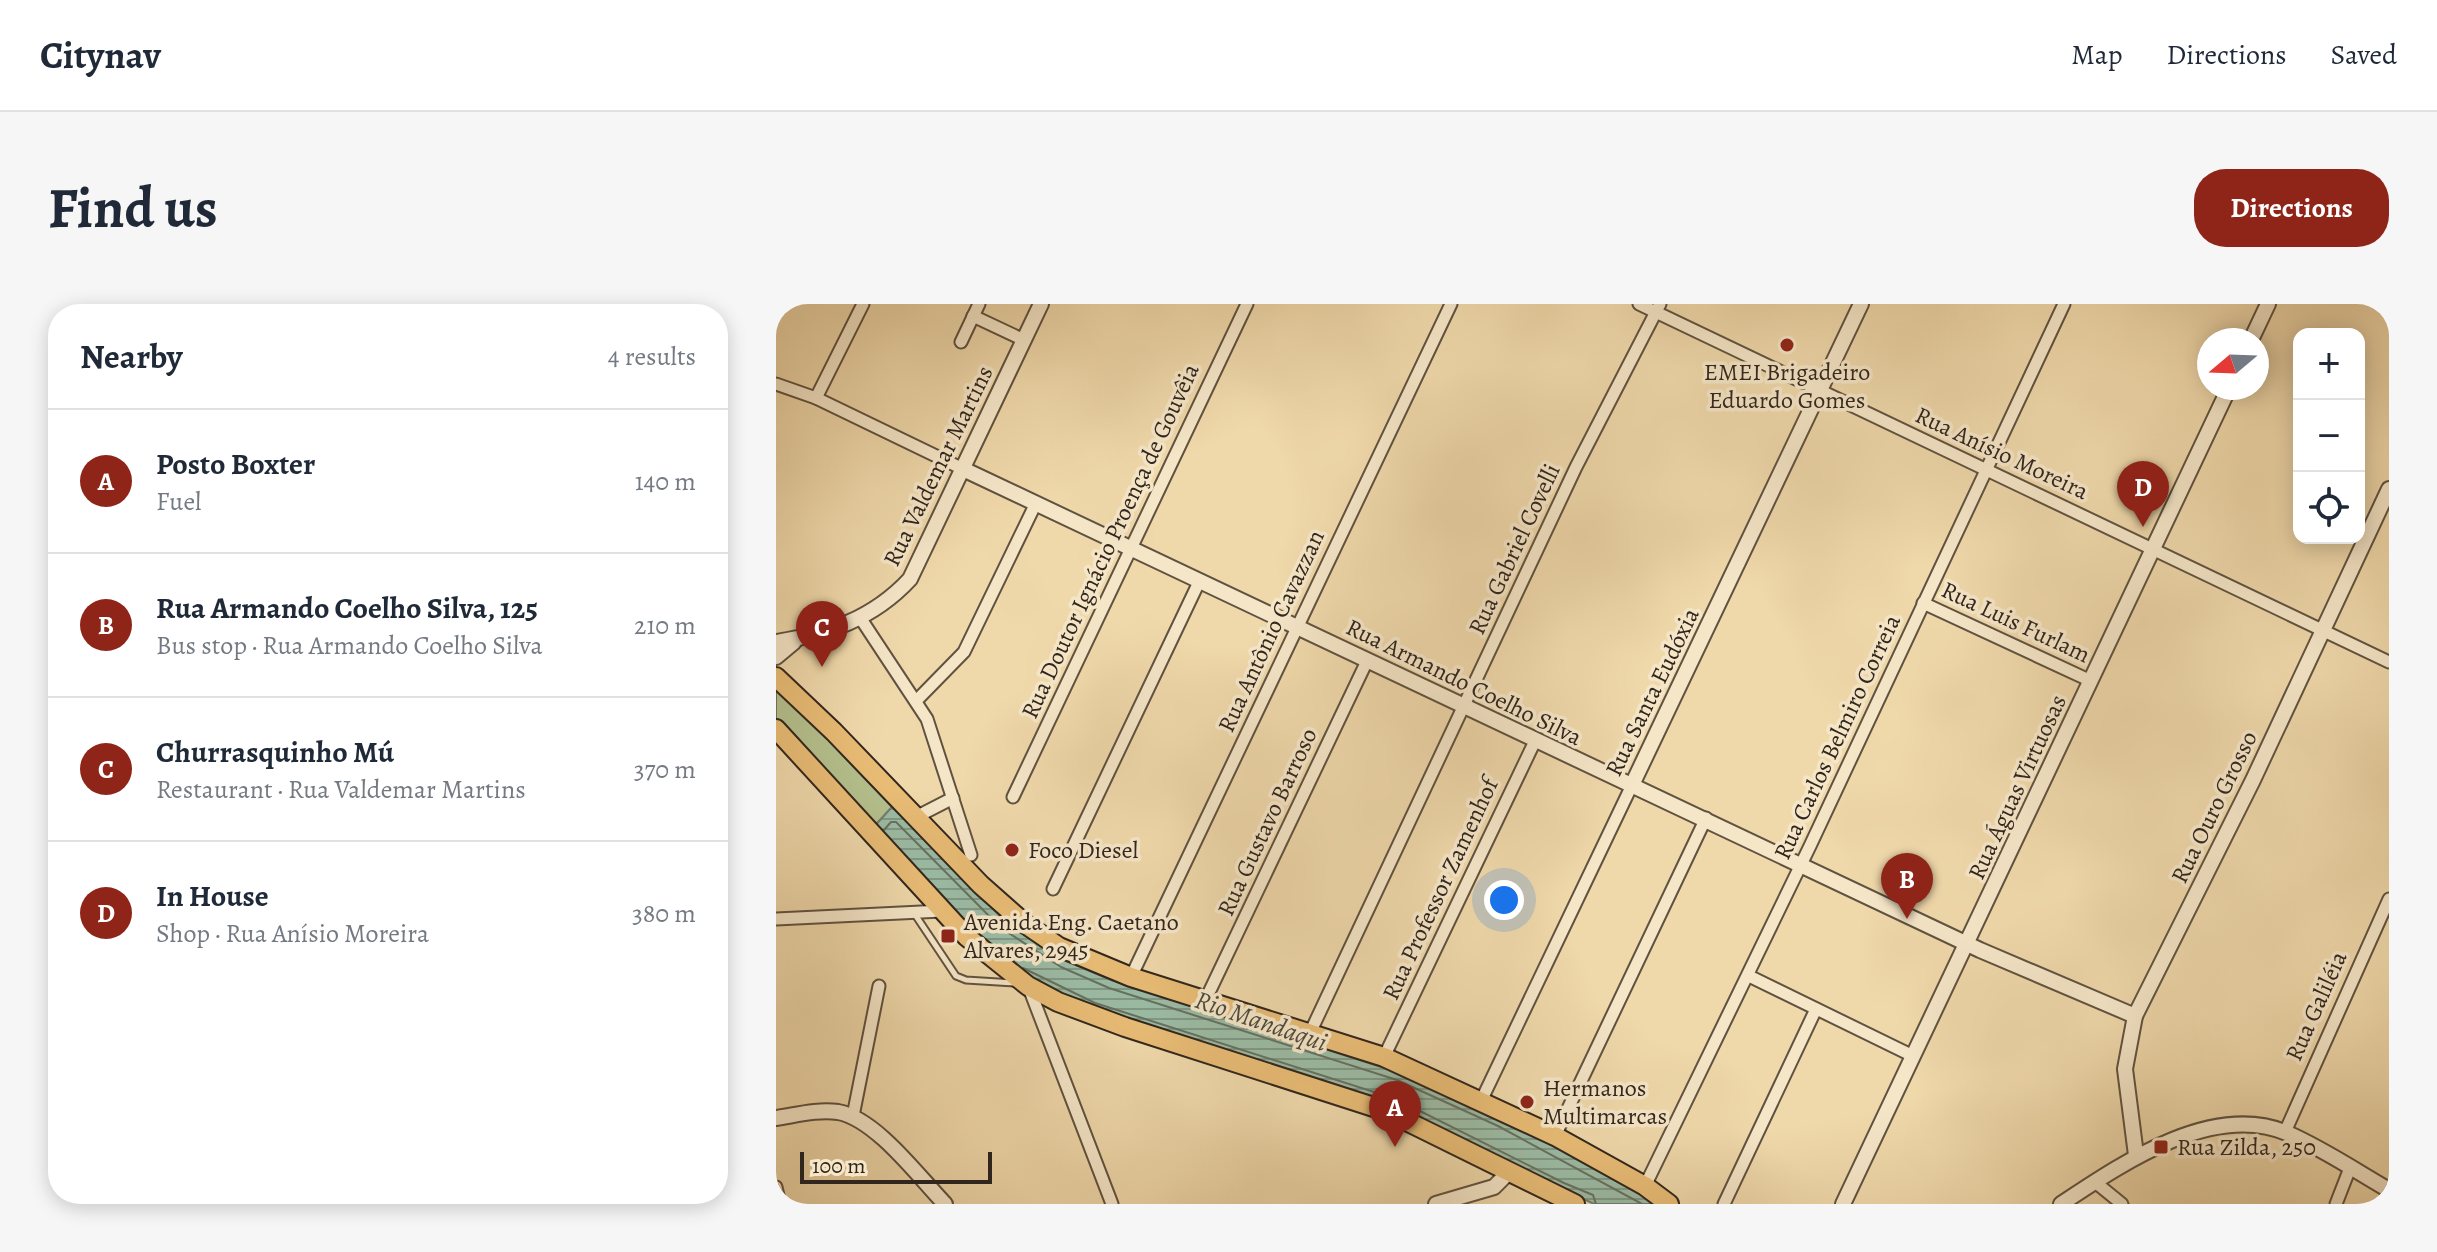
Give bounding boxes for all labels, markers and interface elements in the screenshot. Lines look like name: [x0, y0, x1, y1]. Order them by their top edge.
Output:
text: Citynav: [40, 29, 161, 81]
text: Map: [2071, 36, 2122, 74]
text: Directions: [2166, 36, 2287, 74]
text: Saved: [2331, 36, 2397, 74]
button: Directions: [2194, 169, 2389, 247]
text: Find us: [48, 170, 218, 246]
north arrow: [2197, 328, 2269, 400]
map controls: [2293, 328, 2365, 544]
button: +: [2293, 328, 2365, 400]
text: Nearby: [80, 333, 183, 380]
marker: EMEI Brigadeiro Eduardo Gomes: [1778, 336, 1796, 354]
text: 4 results: [608, 339, 696, 374]
place label: EMEI Brigadeiro Eduardo Gomes: [1704, 356, 1870, 416]
street label: Rua Doutor Ignácio Proença de Gouvêia: [1013, 358, 1207, 724]
street label: Rua Valdemar Martins: [876, 360, 1000, 572]
street label: Rua Anísio Moreira: [1910, 399, 2095, 508]
button: −: [2293, 400, 2365, 472]
text: Posto Boxter: [156, 444, 315, 484]
street label: Rua Gabriel Covelli: [1460, 458, 1568, 640]
pin: D: [2117, 461, 2169, 527]
text: A: [98, 464, 114, 499]
text: 140 m: [635, 464, 696, 499]
button: locate: [2293, 472, 2365, 544]
text: Fuel: [156, 484, 201, 519]
street label: Rua Antônio Cavazzan: [1210, 525, 1332, 737]
street label: Rua Luis Furlam: [1936, 574, 2096, 670]
text: Rua Armando Coelho Silva, 125: [156, 588, 538, 628]
pin: C: [796, 601, 848, 667]
street label: Rua Santa Eudóxia: [1597, 602, 1707, 782]
text: B: [98, 608, 114, 643]
text: 210 m: [634, 608, 696, 643]
street label: Rua Carlos Belmiro Correia: [1766, 609, 1908, 865]
street label: Rua Armando Coelho Silva: [1341, 611, 1588, 753]
text: Bus stop · Rua Armando Coelho Silva: [156, 628, 543, 663]
street label: Rua Águas Virtuosas: [1960, 689, 2074, 885]
street label: Rua Gustavo Barroso: [1209, 723, 1325, 921]
street label: Rua Ouro Grosso: [2163, 725, 2265, 889]
text: Churrasquinho Mú: [156, 732, 394, 772]
text: C: [98, 752, 114, 787]
text: 370 m: [634, 752, 696, 787]
street label: Rua Professor Zamenhof: [1374, 770, 1507, 1005]
text: Restaurant · Rua Valdemar Martins: [156, 772, 526, 807]
place label: Foco Diesel: [1028, 834, 1138, 866]
marker: Foco Diesel: [1003, 841, 1021, 859]
pin: B: [1881, 853, 1933, 919]
text: In House: [156, 876, 269, 916]
your location: [1484, 880, 1524, 920]
text: D: [97, 896, 115, 931]
text: 380 m: [632, 896, 696, 931]
place label: Avenida Eng. Caetano Alvares, 2945: [963, 906, 1179, 966]
text: Shop · Rua Anísio Moreira: [156, 916, 429, 951]
marker: Avenida Eng. Caetano Alvares, 2945: [939, 927, 957, 945]
street label: Rua Galiléia: [2278, 945, 2355, 1066]
water label: Rio Mandaqui: [1190, 982, 1332, 1060]
place label: Hermanos Multimarcas: [1543, 1072, 1667, 1132]
pin: A: [1369, 1081, 1421, 1147]
marker: Hermanos Multimarcas: [1518, 1093, 1536, 1111]
place label: Rua Zilda, 250: [2177, 1131, 2316, 1163]
marker: Rua Zilda, 250: [2152, 1138, 2170, 1156]
scale bar: [800, 1148, 992, 1184]
text: 100 m: [812, 1151, 866, 1181]

